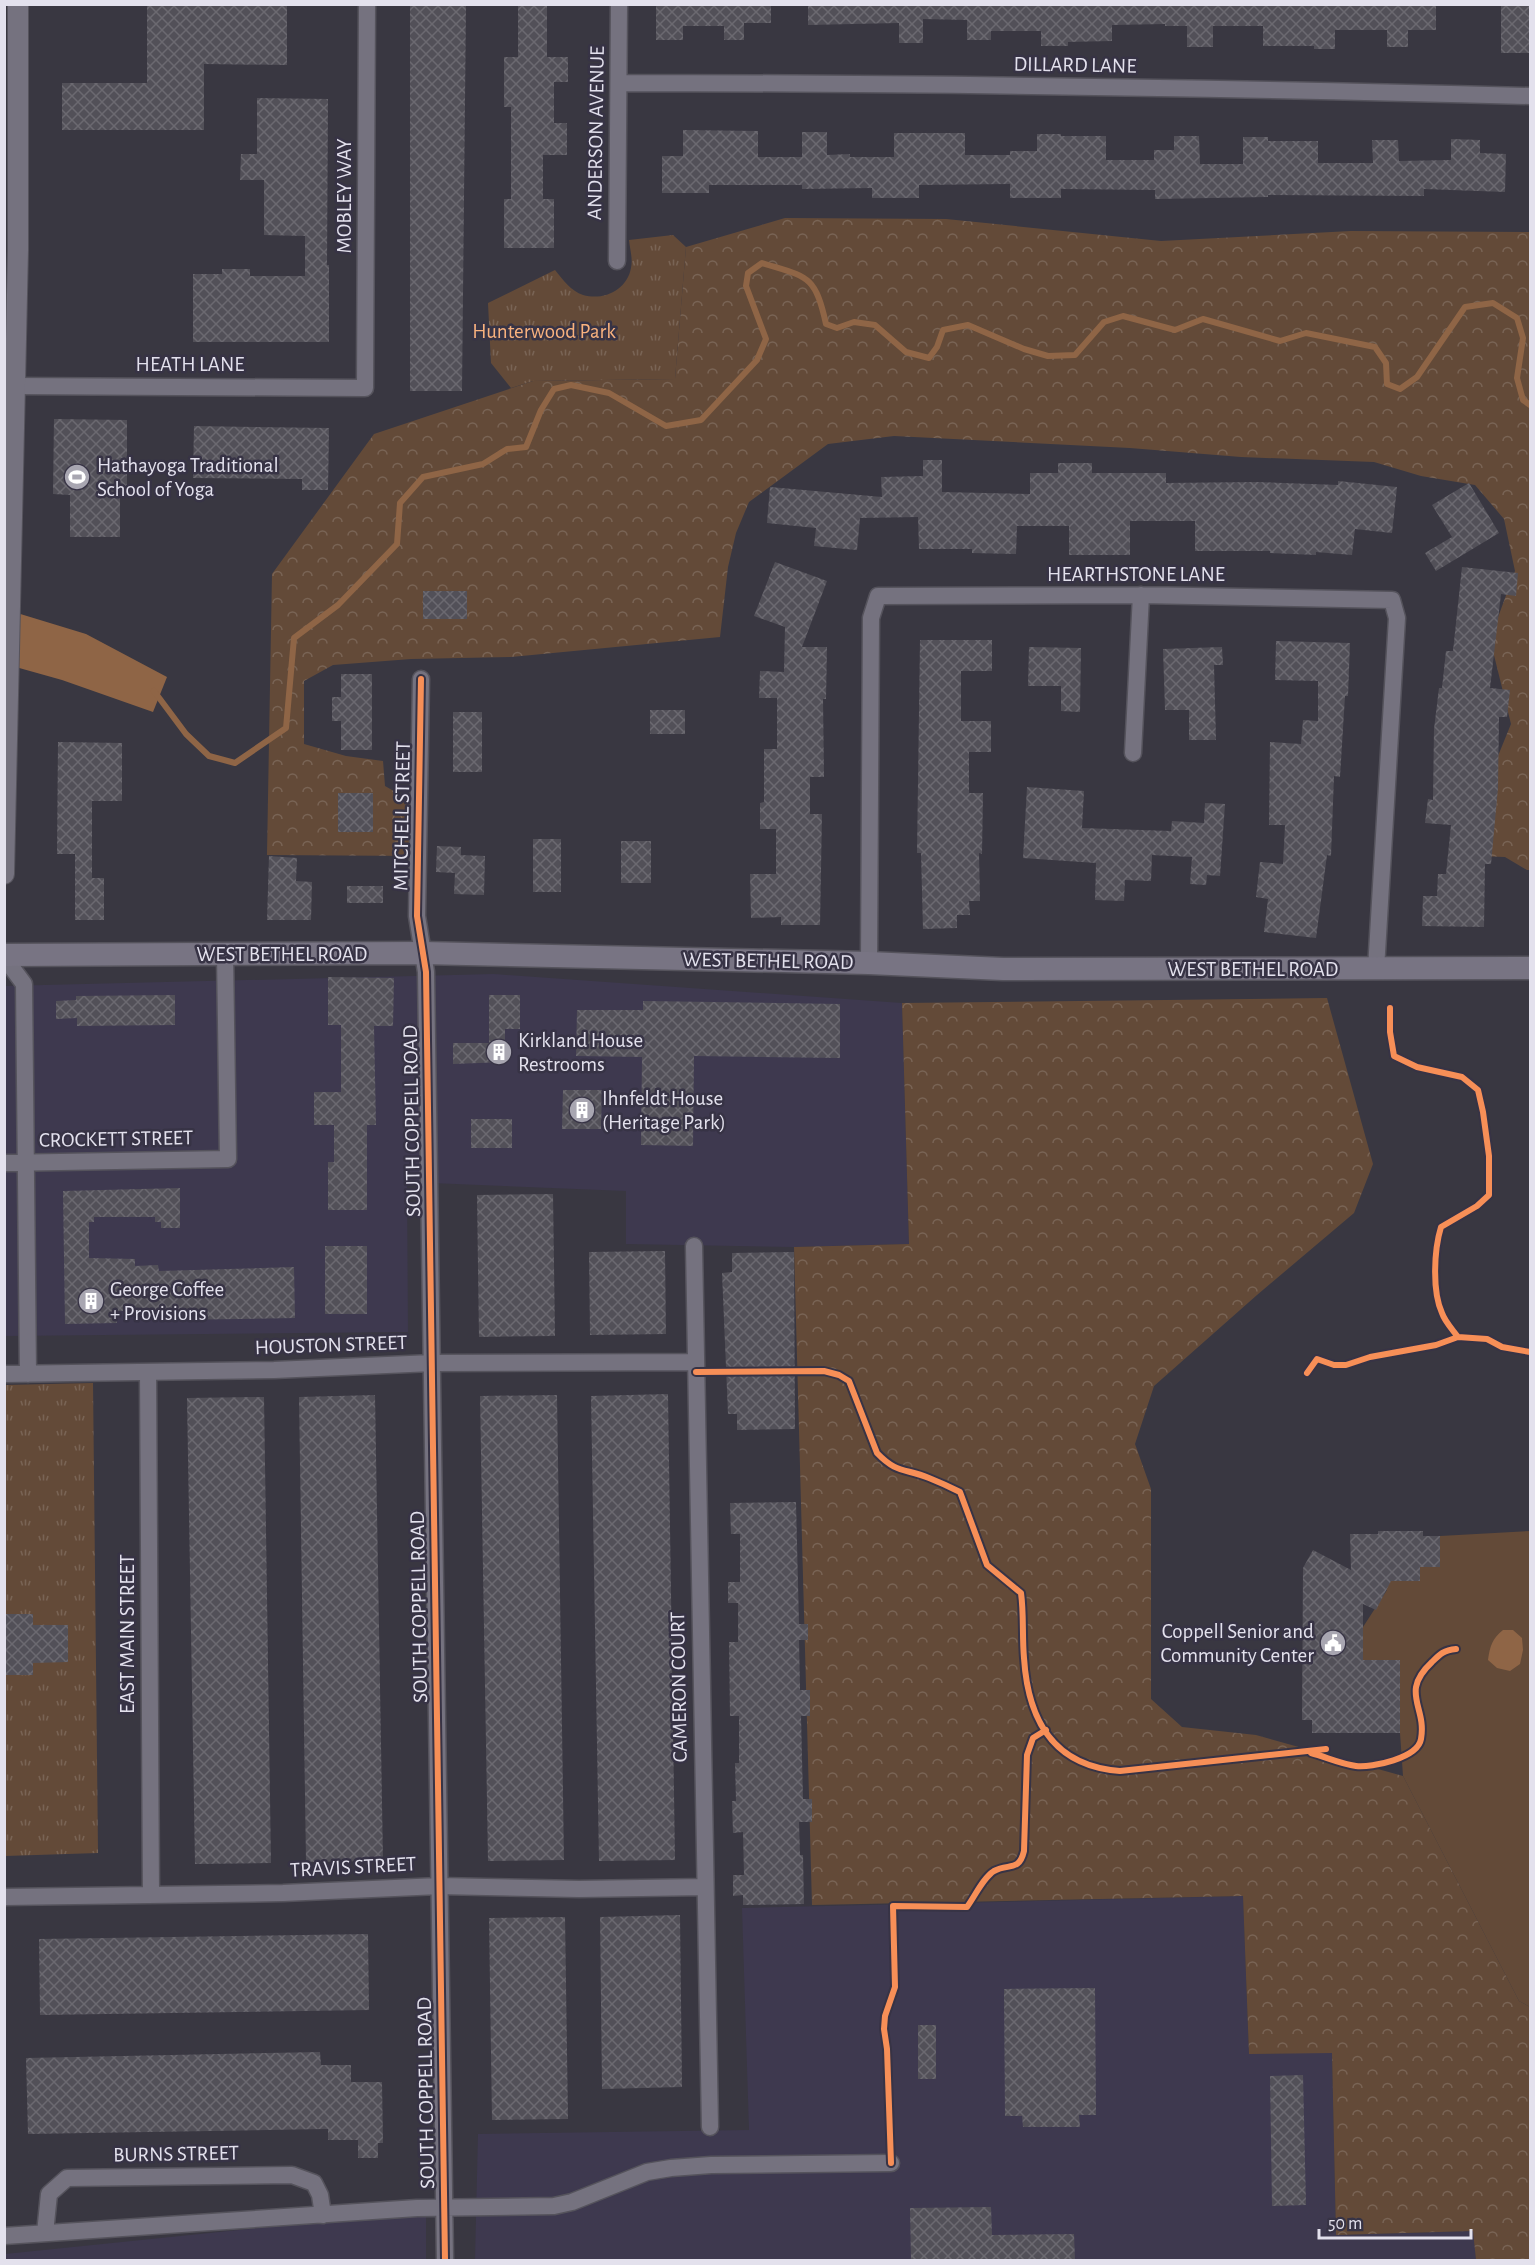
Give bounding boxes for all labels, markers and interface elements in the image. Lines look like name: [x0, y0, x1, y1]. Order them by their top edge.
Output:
street label: ANDERSON AVENUE: [584, 46, 608, 220]
street label: DILLARD LANE: [1013, 53, 1137, 77]
street label: MOBLEY WAY: [334, 138, 355, 254]
park label: Hunterwood Park: [472, 321, 616, 342]
street label: HEATH LANE: [136, 354, 244, 375]
place label: Hathayoga Traditional School of Yoga: [97, 455, 279, 500]
sports icon: Hathayoga Traditional School of Yoga: [62, 462, 92, 492]
street label: HEARTHSTONE LANE: [1047, 564, 1225, 585]
street label: MITCHELL STREET: [390, 741, 414, 891]
street label: WEST BETHEL ROAD: [197, 944, 367, 965]
street label: WEST BETHEL ROAD: [682, 949, 854, 973]
street label: WEST BETHEL ROAD: [1168, 959, 1338, 980]
street label: SOUTH COPPELL ROAD: [400, 1025, 424, 1217]
place label: Kirkland House Restrooms: [518, 1030, 643, 1075]
building icon: Kirkland House Restrooms: [484, 1037, 514, 1067]
place label: Ihnfeldt House (Heritage Park): [602, 1088, 726, 1133]
building icon: Ihnfeldt House (Heritage Park): [567, 1095, 597, 1125]
street label: CROCKETT STREET: [39, 1127, 193, 1151]
place label: George Coffee + Provisions: [110, 1279, 224, 1324]
building icon: George Coffee + Provisions: [76, 1286, 106, 1316]
street label: HOUSTON STREET: [254, 1332, 408, 1358]
street label: SOUTH COPPELL ROAD: [407, 1511, 431, 1703]
street label: EAST MAIN STREET: [117, 1554, 138, 1714]
street label: CAMERON COURT: [667, 1611, 691, 1763]
place label: Coppell Senior and Community Center: [1161, 1621, 1314, 1666]
public building icon: Coppell Senior and Community Center: [1318, 1628, 1348, 1658]
street label: TRAVIS STREET: [289, 1853, 417, 1881]
street label: SOUTH COPPELL ROAD: [414, 1997, 438, 2189]
street label: BURNS STREET: [113, 2142, 239, 2166]
scale bar: [1319, 2202, 1470, 2240]
text: 50 m: [1328, 2215, 1362, 2233]

